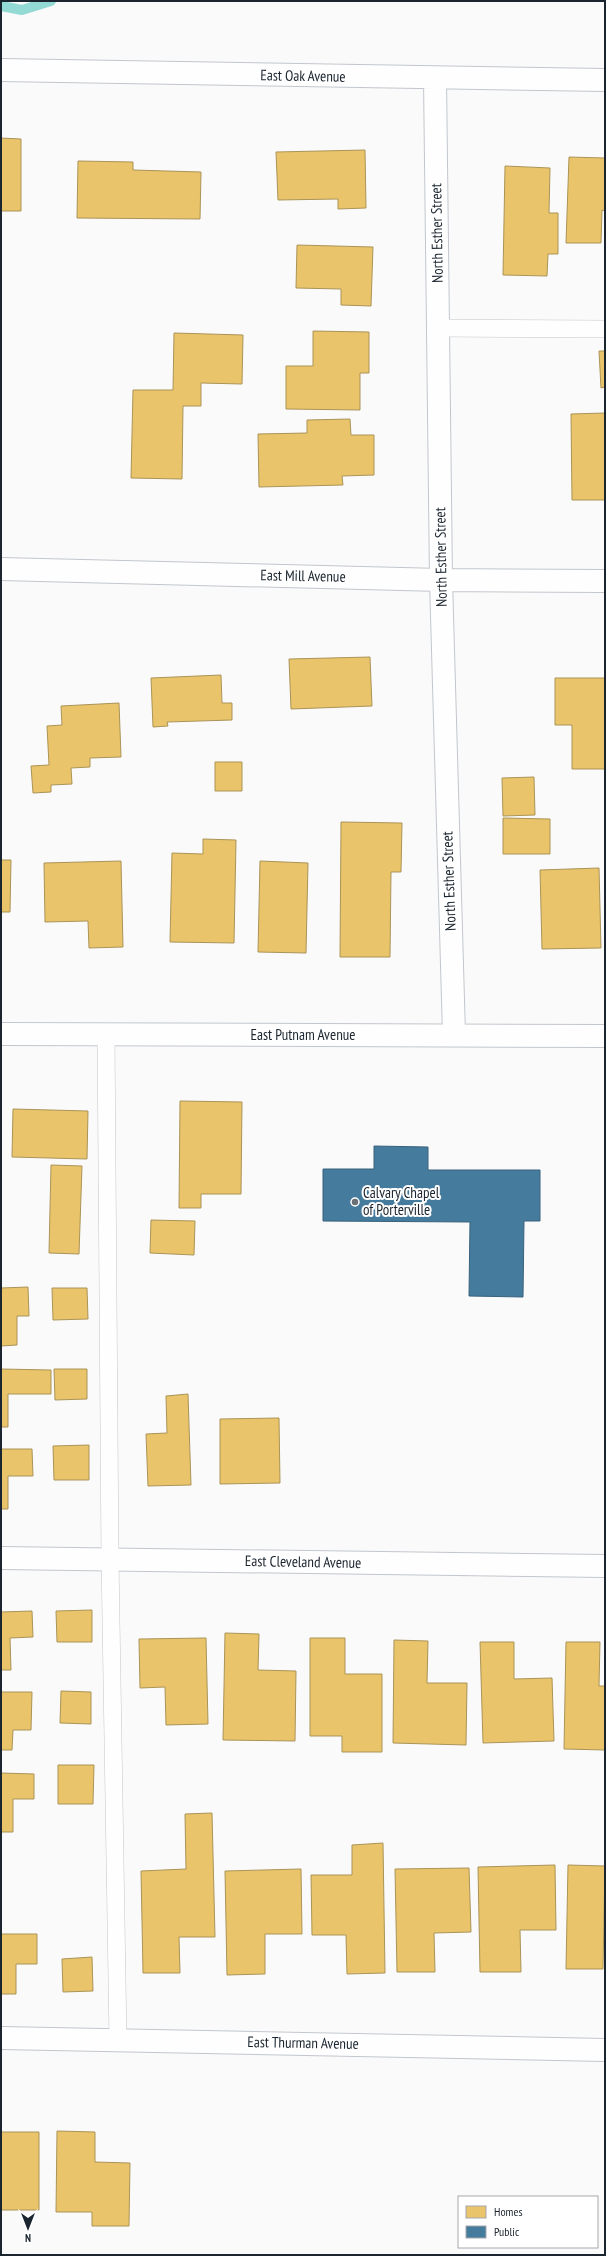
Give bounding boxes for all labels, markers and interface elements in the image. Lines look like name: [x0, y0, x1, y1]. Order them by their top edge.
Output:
street label: East Oak Avenue: [260, 65, 346, 86]
street label: North Esther Street: [426, 183, 447, 283]
street label: North Esther Street: [430, 507, 451, 607]
street label: East Mill Avenue: [260, 565, 346, 586]
street label: North Esther Street: [437, 831, 460, 931]
street label: East Putnam Avenue: [251, 1025, 355, 1044]
place label: Calvary Chapel of Porterville: [363, 1183, 440, 1219]
marker: Calvary Chapel of Porterville: [350, 1197, 360, 1207]
street label: East Cleveland Avenue: [245, 1551, 361, 1572]
street label: East Thurman Avenue: [247, 2032, 359, 2053]
legend: [458, 2196, 598, 2248]
text: Homes: [494, 2204, 522, 2219]
north arrow: [8, 2208, 48, 2248]
text: Public: [494, 2224, 520, 2239]
text: N: [25, 2231, 31, 2245]

